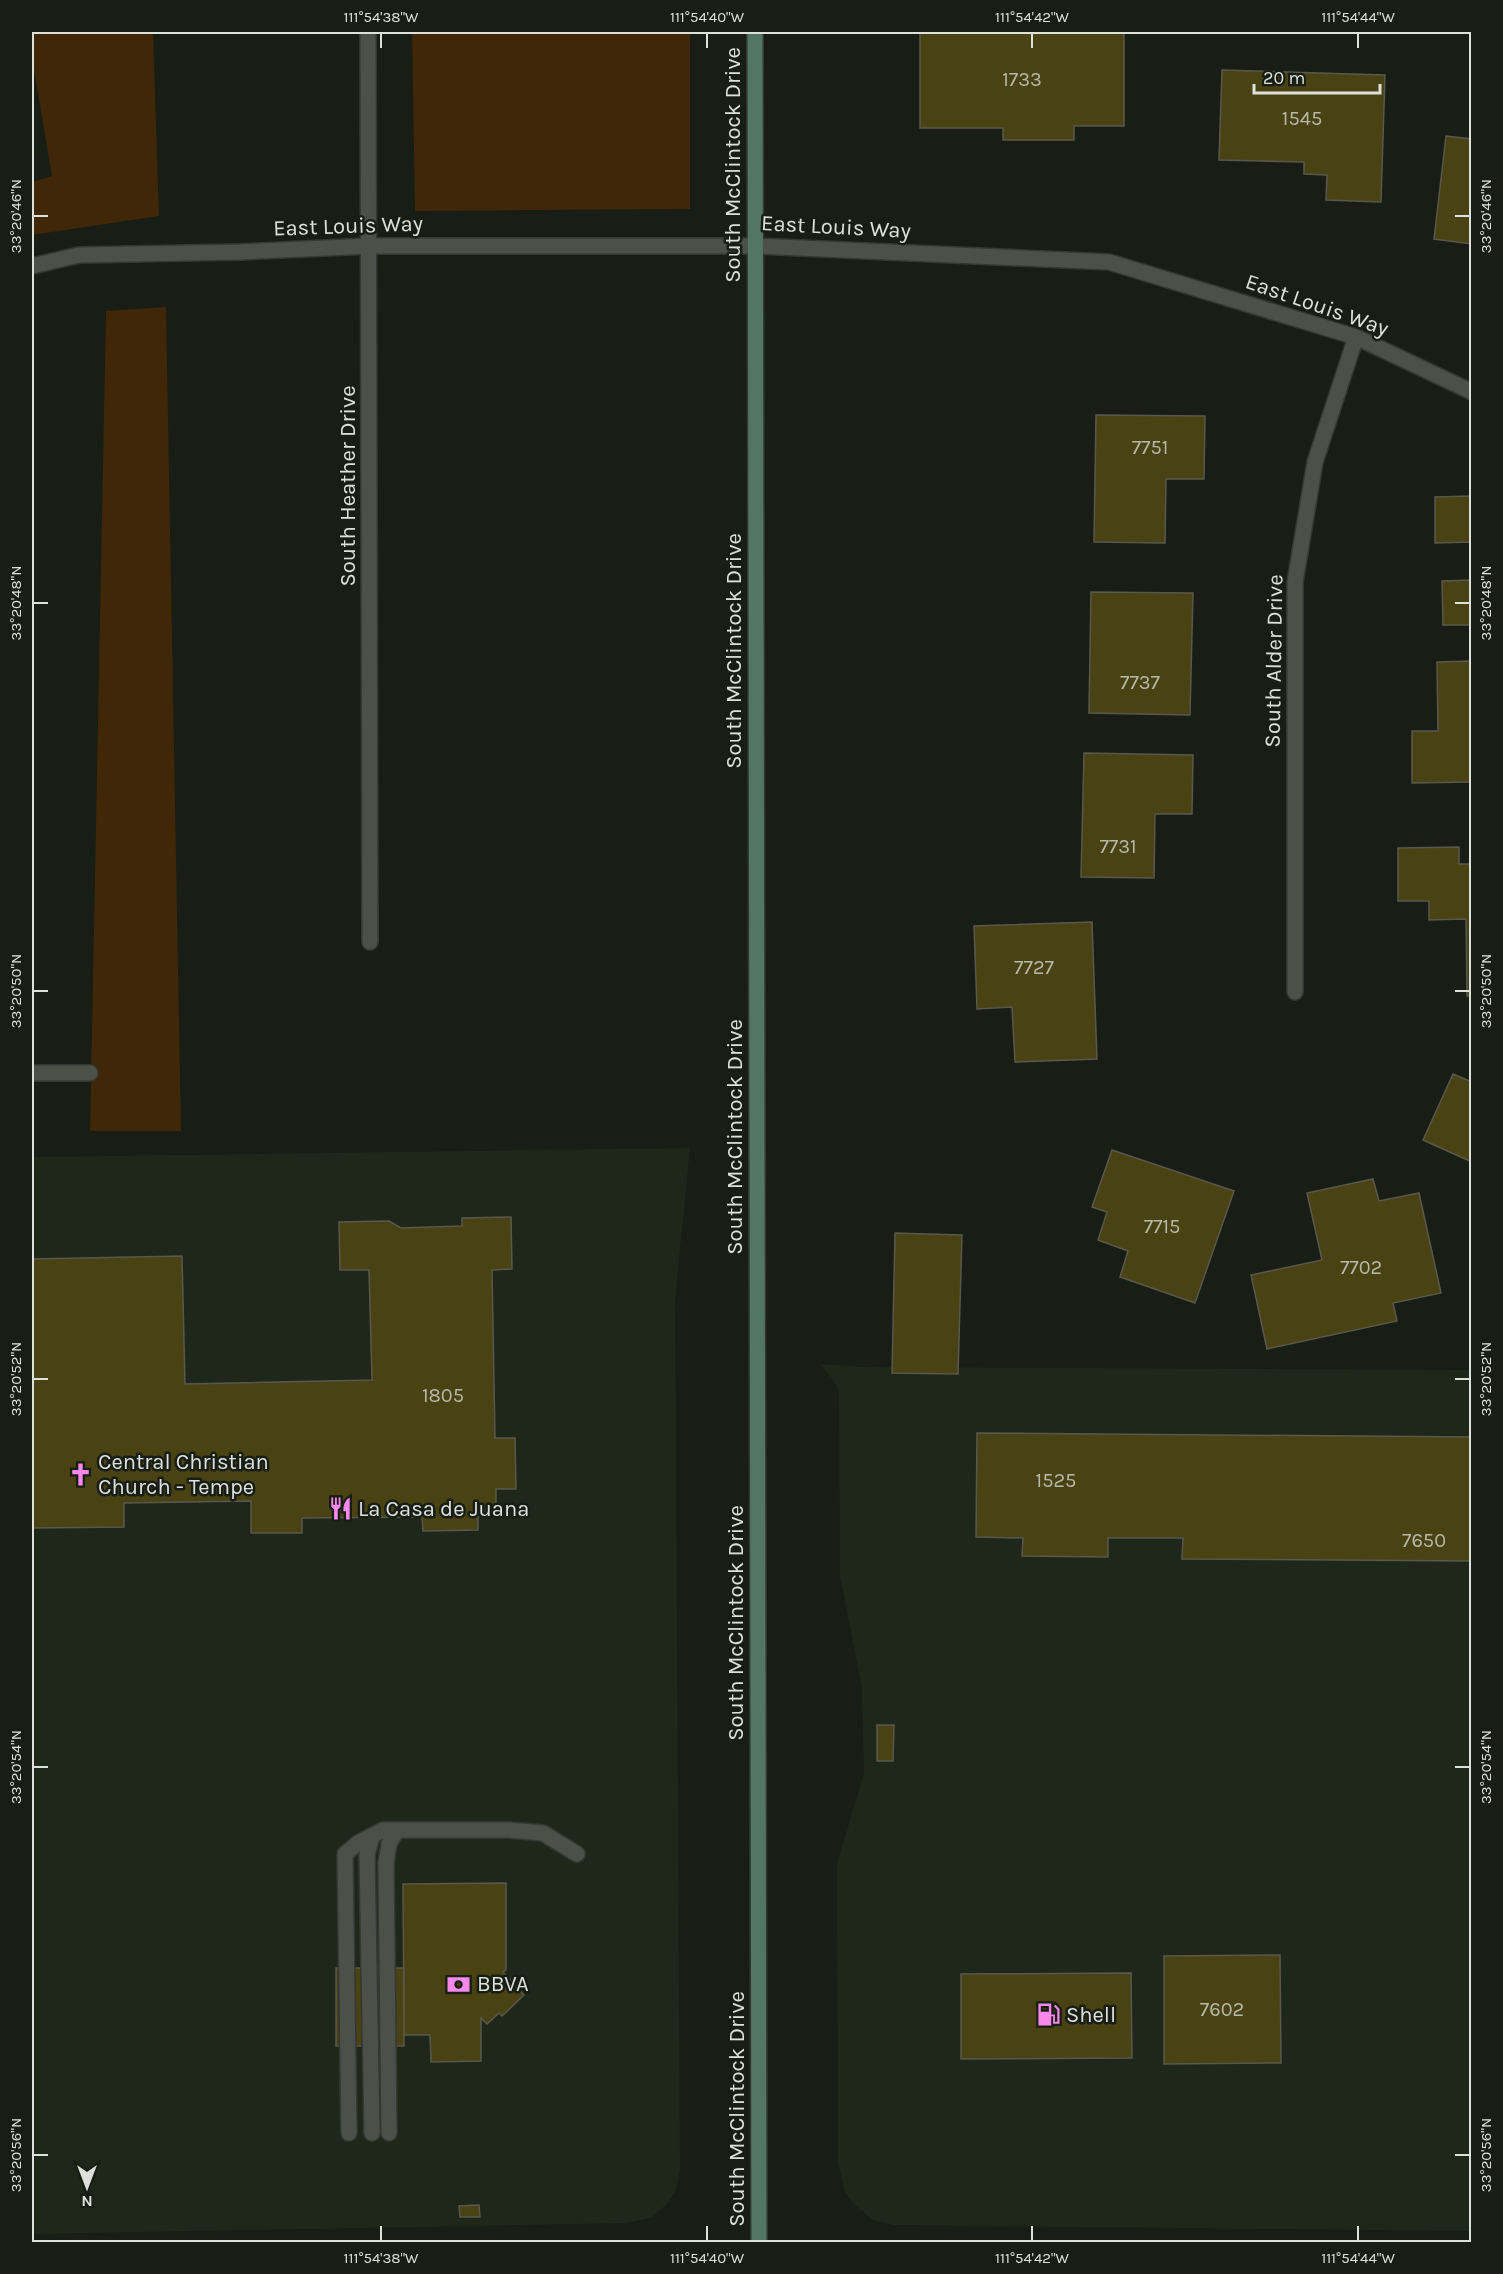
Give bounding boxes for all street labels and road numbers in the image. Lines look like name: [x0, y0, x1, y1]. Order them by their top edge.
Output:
street label: South McClintock Drive: [720, 47, 746, 283]
street label: East Louis Way: [273, 210, 423, 242]
street label: East Louis Way: [761, 210, 911, 244]
street label: East Louis Way: [1242, 268, 1392, 342]
street label: South Heather Drive: [335, 386, 361, 586]
street label: South McClintock Drive: [721, 533, 747, 769]
street label: South Alder Drive: [1259, 574, 1289, 748]
street label: South McClintock Drive: [722, 1019, 748, 1255]
street label: South McClintock Drive: [723, 1505, 749, 1741]
street label: South McClintock Drive: [724, 1991, 750, 2227]

